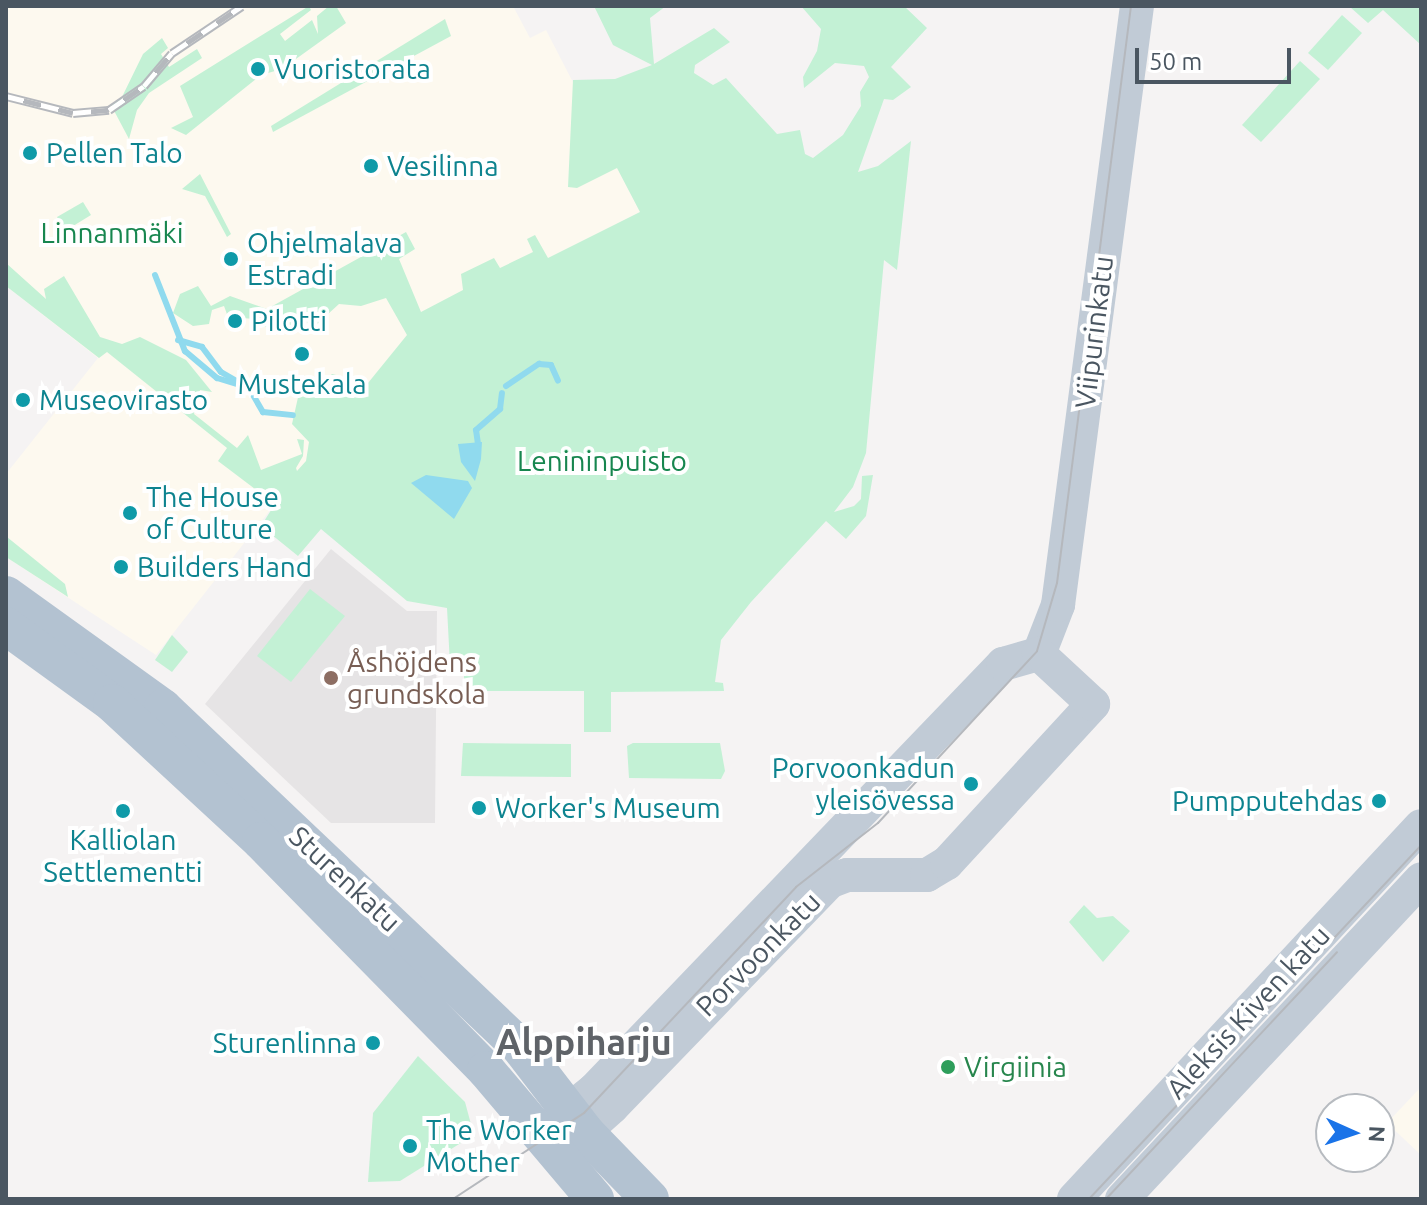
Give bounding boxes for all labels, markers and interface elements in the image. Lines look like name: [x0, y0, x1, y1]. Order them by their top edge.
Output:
scale bar: [1139, 32, 1295, 82]
text: 50 m: [1149, 48, 1202, 75]
place label: Vuoristorata: [274, 52, 431, 86]
marker: Vuoristorata: [249, 60, 267, 78]
place label: Pellen Talo: [46, 136, 183, 170]
marker: Pellen Talo: [21, 144, 39, 162]
place label: Vesilinna: [387, 149, 499, 183]
marker: Vesilinna: [362, 157, 380, 175]
park label: Linnanmäki: [41, 216, 183, 250]
place label: Ohjelmalava Estradi: [247, 226, 403, 292]
marker: Ohjelmalava Estradi: [222, 250, 240, 268]
street label: Viipurinkatu: [1068, 254, 1120, 410]
place label: Pilotti: [251, 304, 327, 338]
marker: Pilotti: [226, 312, 244, 330]
marker: Mustekala: [293, 345, 311, 363]
place label: Mustekala: [237, 367, 367, 401]
place label: Museovirasto: [39, 383, 208, 417]
marker: Museovirasto: [14, 391, 32, 409]
park label: Lenininpuisto: [517, 444, 687, 478]
place label: The House of Culture: [146, 480, 279, 546]
marker: The House of Culture: [121, 504, 139, 522]
place label: Builders Hand: [137, 550, 312, 584]
marker: Builders Hand: [112, 558, 130, 576]
place label: Åshöjdens grundskola: [347, 645, 486, 711]
marker: Åshöjdens grundskola: [322, 669, 340, 687]
place label: Porvoonkadun yleisövessa: [772, 751, 955, 817]
marker: Porvoonkadun yleisövessa: [962, 775, 980, 793]
place label: Pumpputehdas: [1172, 784, 1363, 818]
place label: Worker's Museum: [495, 791, 721, 825]
marker: Pumpputehdas: [1370, 792, 1388, 810]
marker: Worker's Museum: [470, 799, 488, 817]
marker: Kalliolan Settlementti: [114, 802, 132, 820]
street label: Sturenkatu: [283, 819, 407, 939]
place label: Kalliolan Settlementti: [43, 823, 203, 889]
street label: Porvoonkatu: [689, 885, 827, 1023]
street label: Aleksis Kiven katu: [1159, 919, 1337, 1105]
district label: Alppiharju: [496, 1020, 672, 1064]
place label: Sturenlinna: [213, 1026, 357, 1060]
marker: Sturenlinna: [364, 1034, 382, 1052]
place label: Virgiinia: [964, 1050, 1067, 1084]
marker: Virgiinia: [939, 1058, 957, 1076]
north arrow: [1315, 1093, 1395, 1173]
place label: The Worker Mother: [426, 1113, 572, 1179]
text: N: [1365, 1125, 1390, 1143]
marker: The Worker Mother: [401, 1137, 419, 1155]

